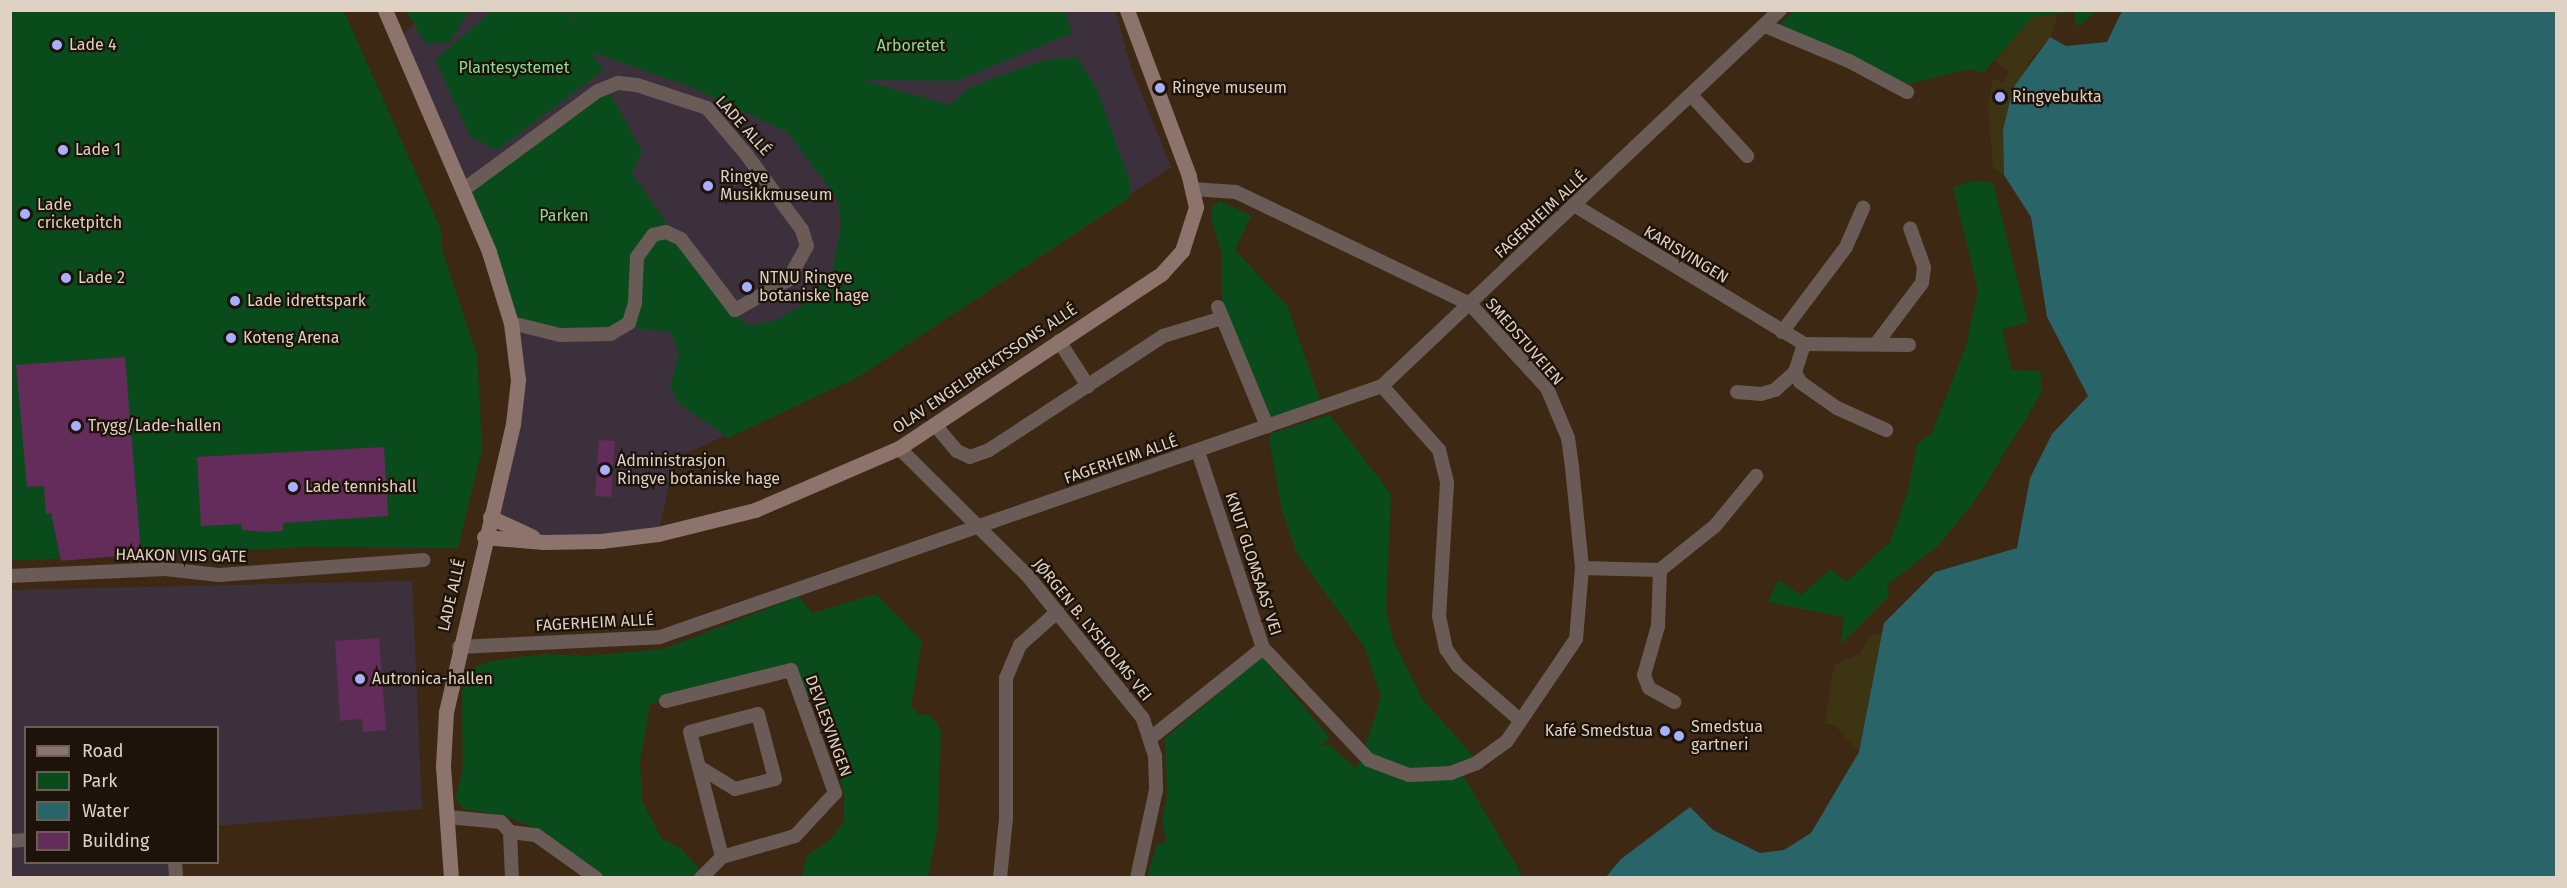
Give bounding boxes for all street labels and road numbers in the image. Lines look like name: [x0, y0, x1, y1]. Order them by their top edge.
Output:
street label: LADE ALLÉ: [711, 92, 775, 160]
street label: FAGERHEIM ALLÉ: [1491, 167, 1591, 263]
street label: KARISVINGEN: [1640, 222, 1732, 288]
street label: SMEDSTUVEIEN: [1481, 295, 1567, 389]
street label: OLAV ENGELBREKTSSONS ALLÉ: [889, 300, 1081, 438]
street label: FAGERHEIM ALLÉ: [1062, 432, 1180, 488]
street label: KNUT GLOMSAAS' VEI: [1221, 490, 1285, 638]
street label: HAAKON VIIS GATE: [115, 545, 247, 567]
street label: JØRGEN B. LYSHOLMS VEI: [1029, 555, 1155, 705]
street label: LADE ALLÉ: [434, 557, 470, 633]
street label: FAGERHEIM ALLÉ: [535, 610, 655, 636]
street label: DEVLESVINGEN: [801, 673, 855, 779]

